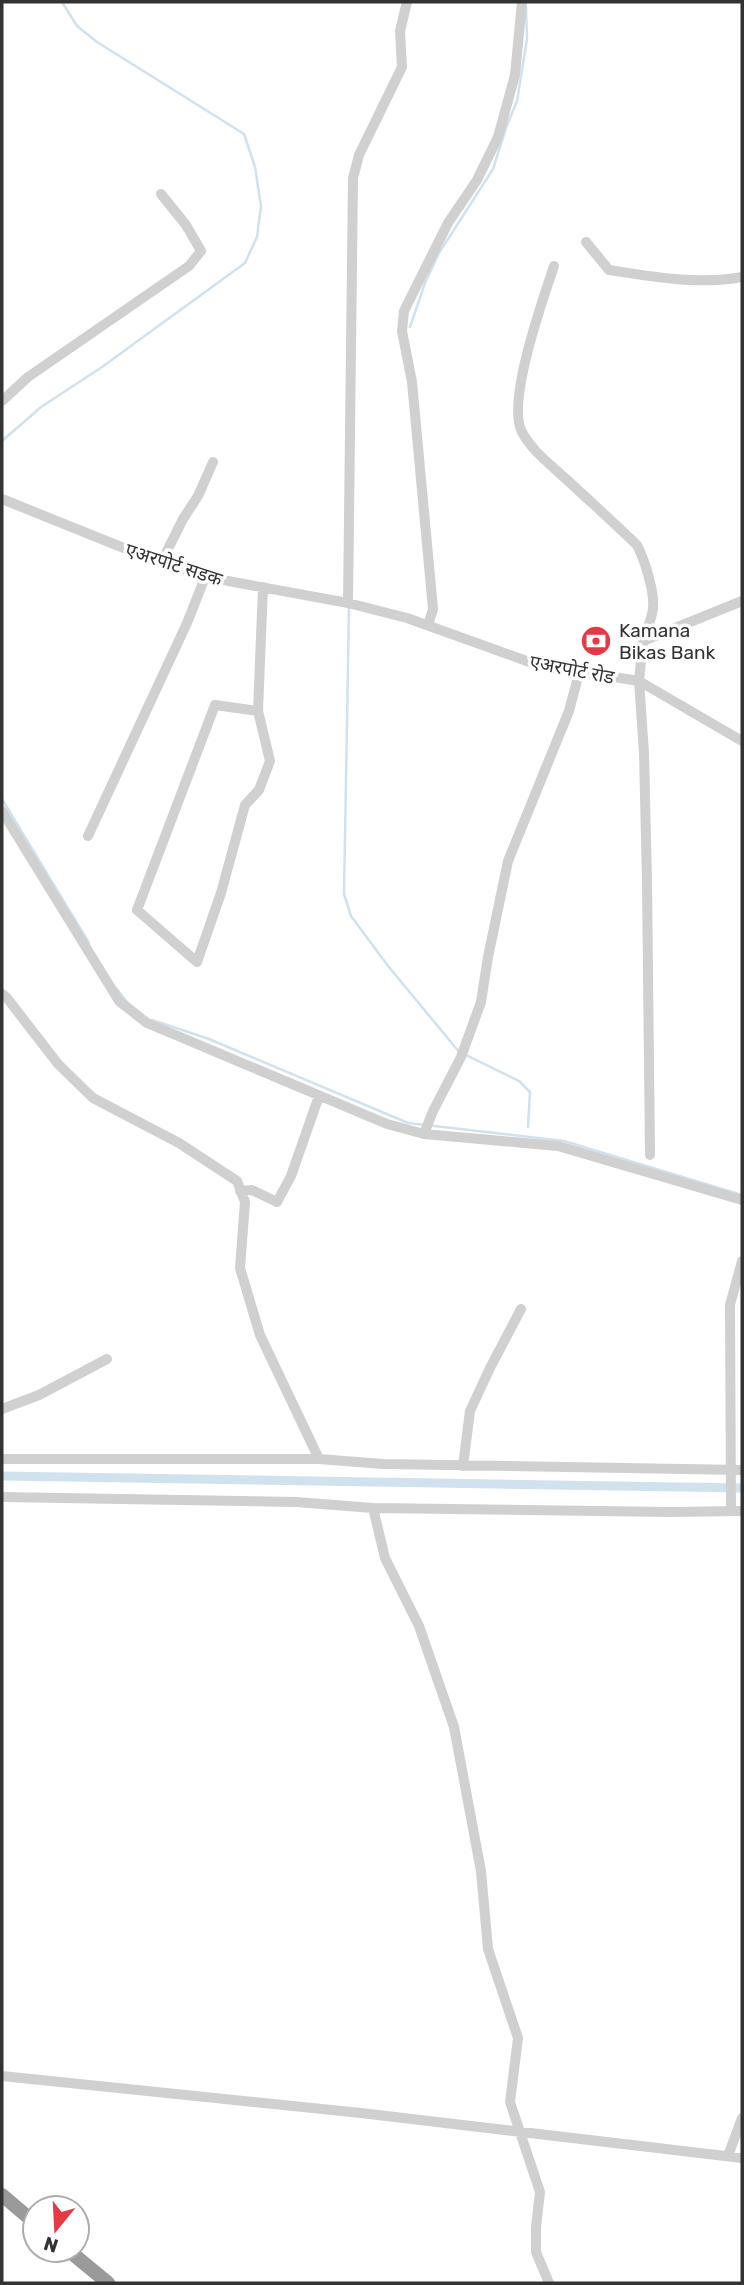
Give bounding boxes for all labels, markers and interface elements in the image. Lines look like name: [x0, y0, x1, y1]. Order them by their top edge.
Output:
street label: एअरपोर्ट सडक: [123, 538, 225, 591]
place label: Kamana Bikas Bank: [619, 619, 715, 664]
bank icon: Kamana Bikas Bank: [579, 624, 613, 658]
street label: एअरपोर्ट रोड: [528, 650, 617, 689]
north arrow: [21, 2194, 91, 2264]
text: N: [41, 2232, 61, 2258]

